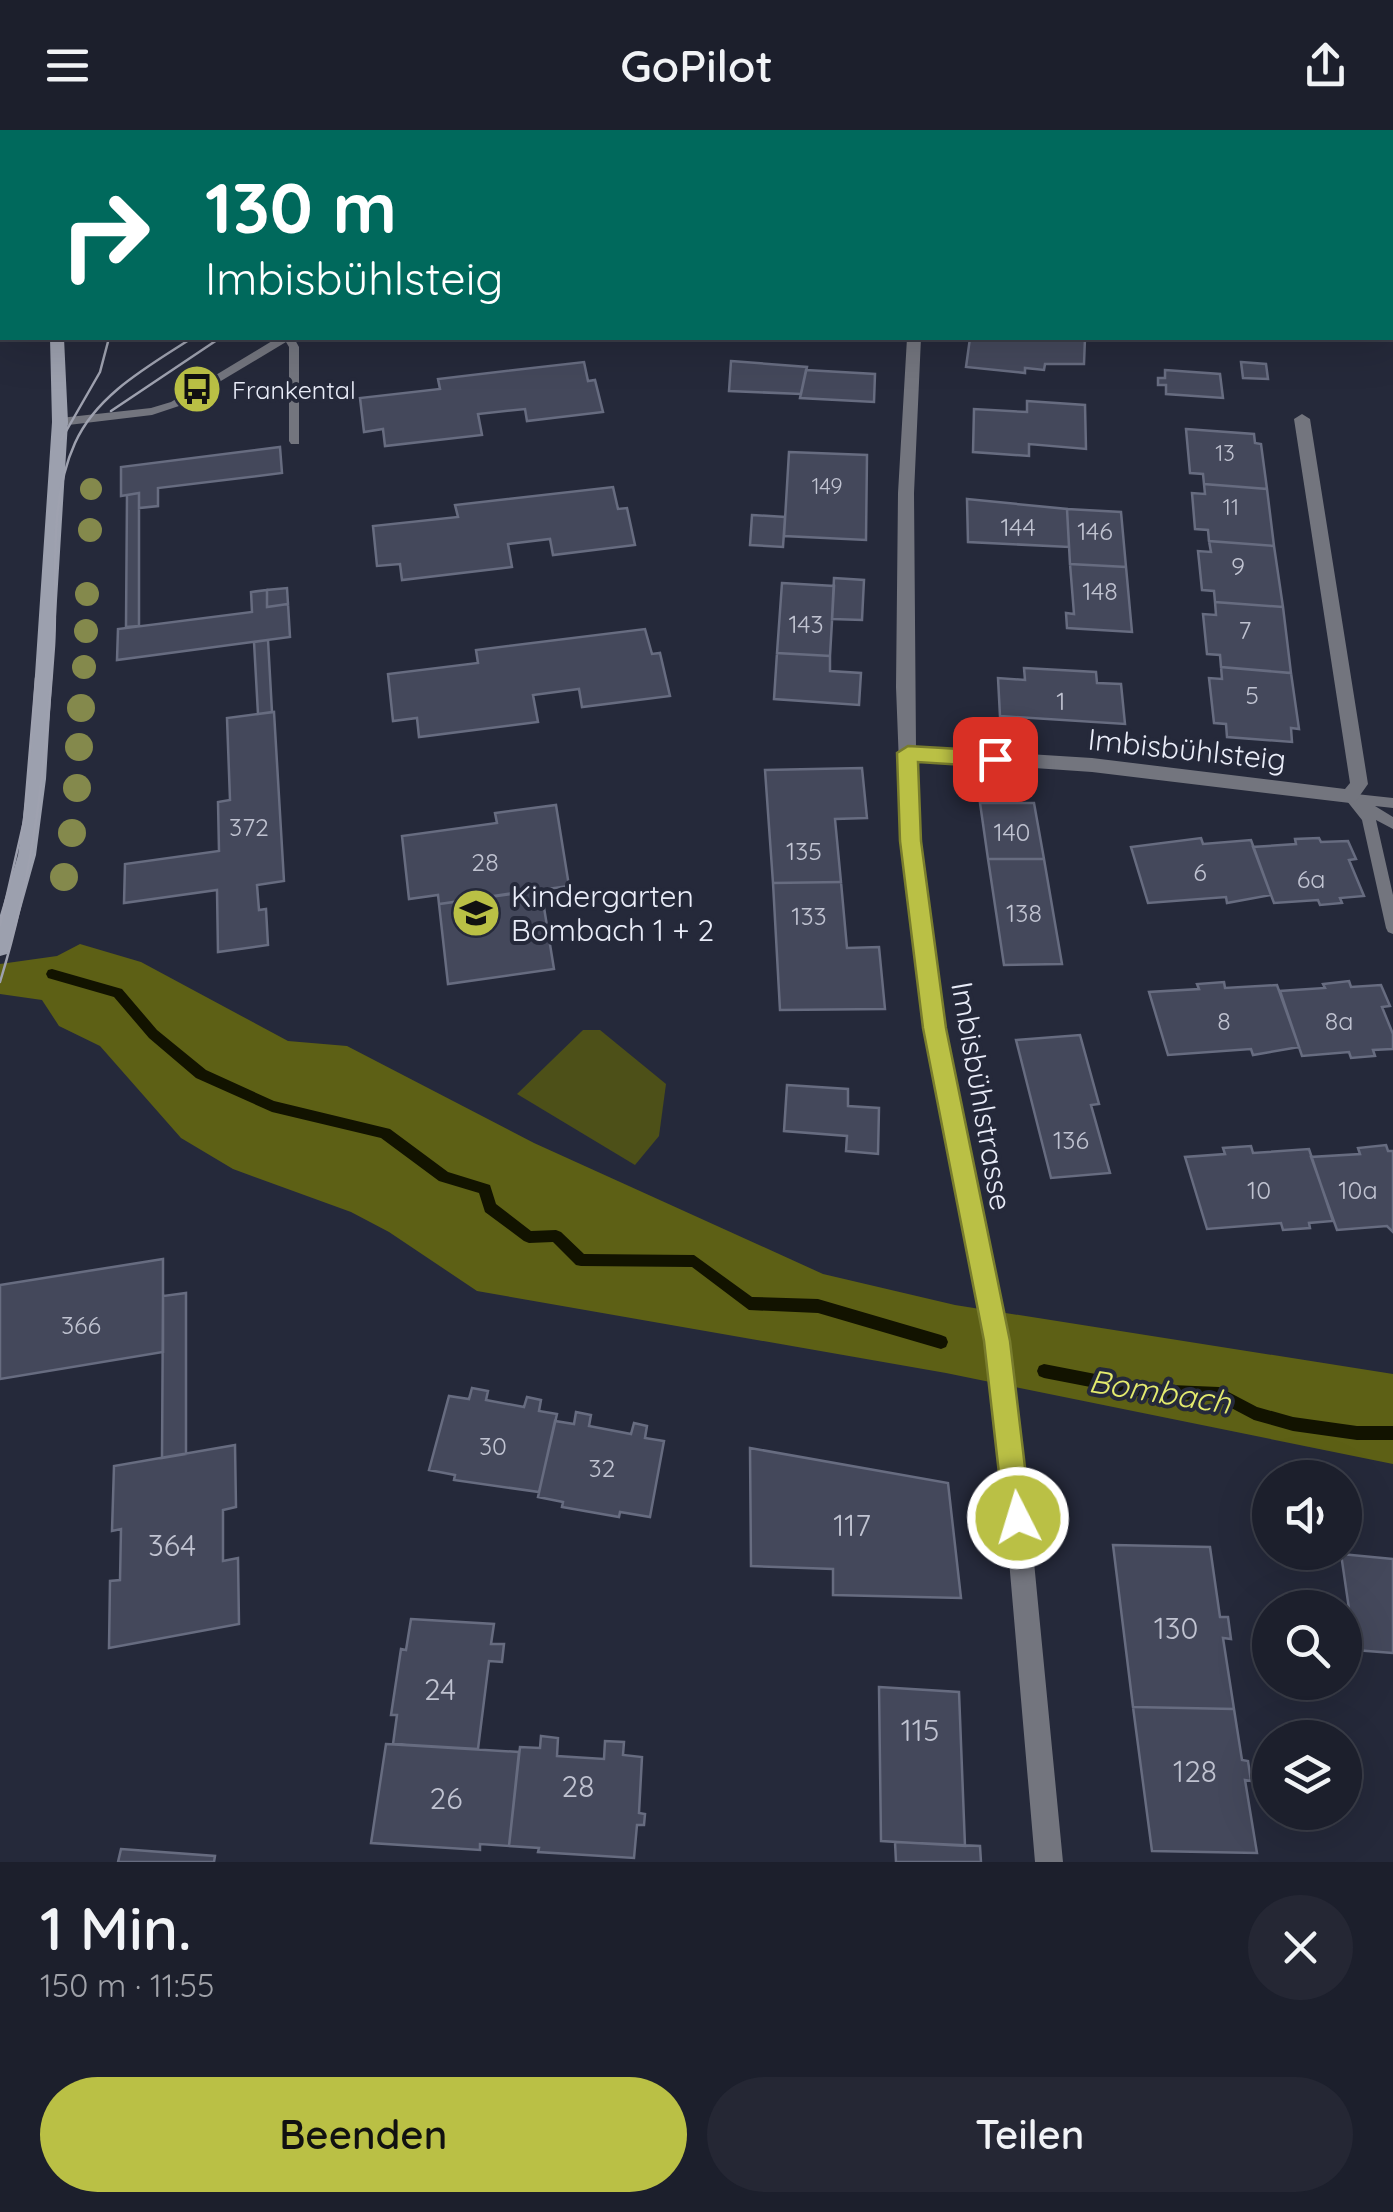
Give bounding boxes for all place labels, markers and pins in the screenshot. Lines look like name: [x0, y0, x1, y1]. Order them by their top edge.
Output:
bus stop icon: Frankental: [171, 363, 223, 415]
place label: Frankental: [232, 374, 356, 405]
pin: [953, 717, 1038, 802]
place label: Kindergarten Bombach 1 + 2: [511, 877, 714, 949]
school or university icon: Kindergarten Bombach 1 + 2: [450, 887, 502, 939]

